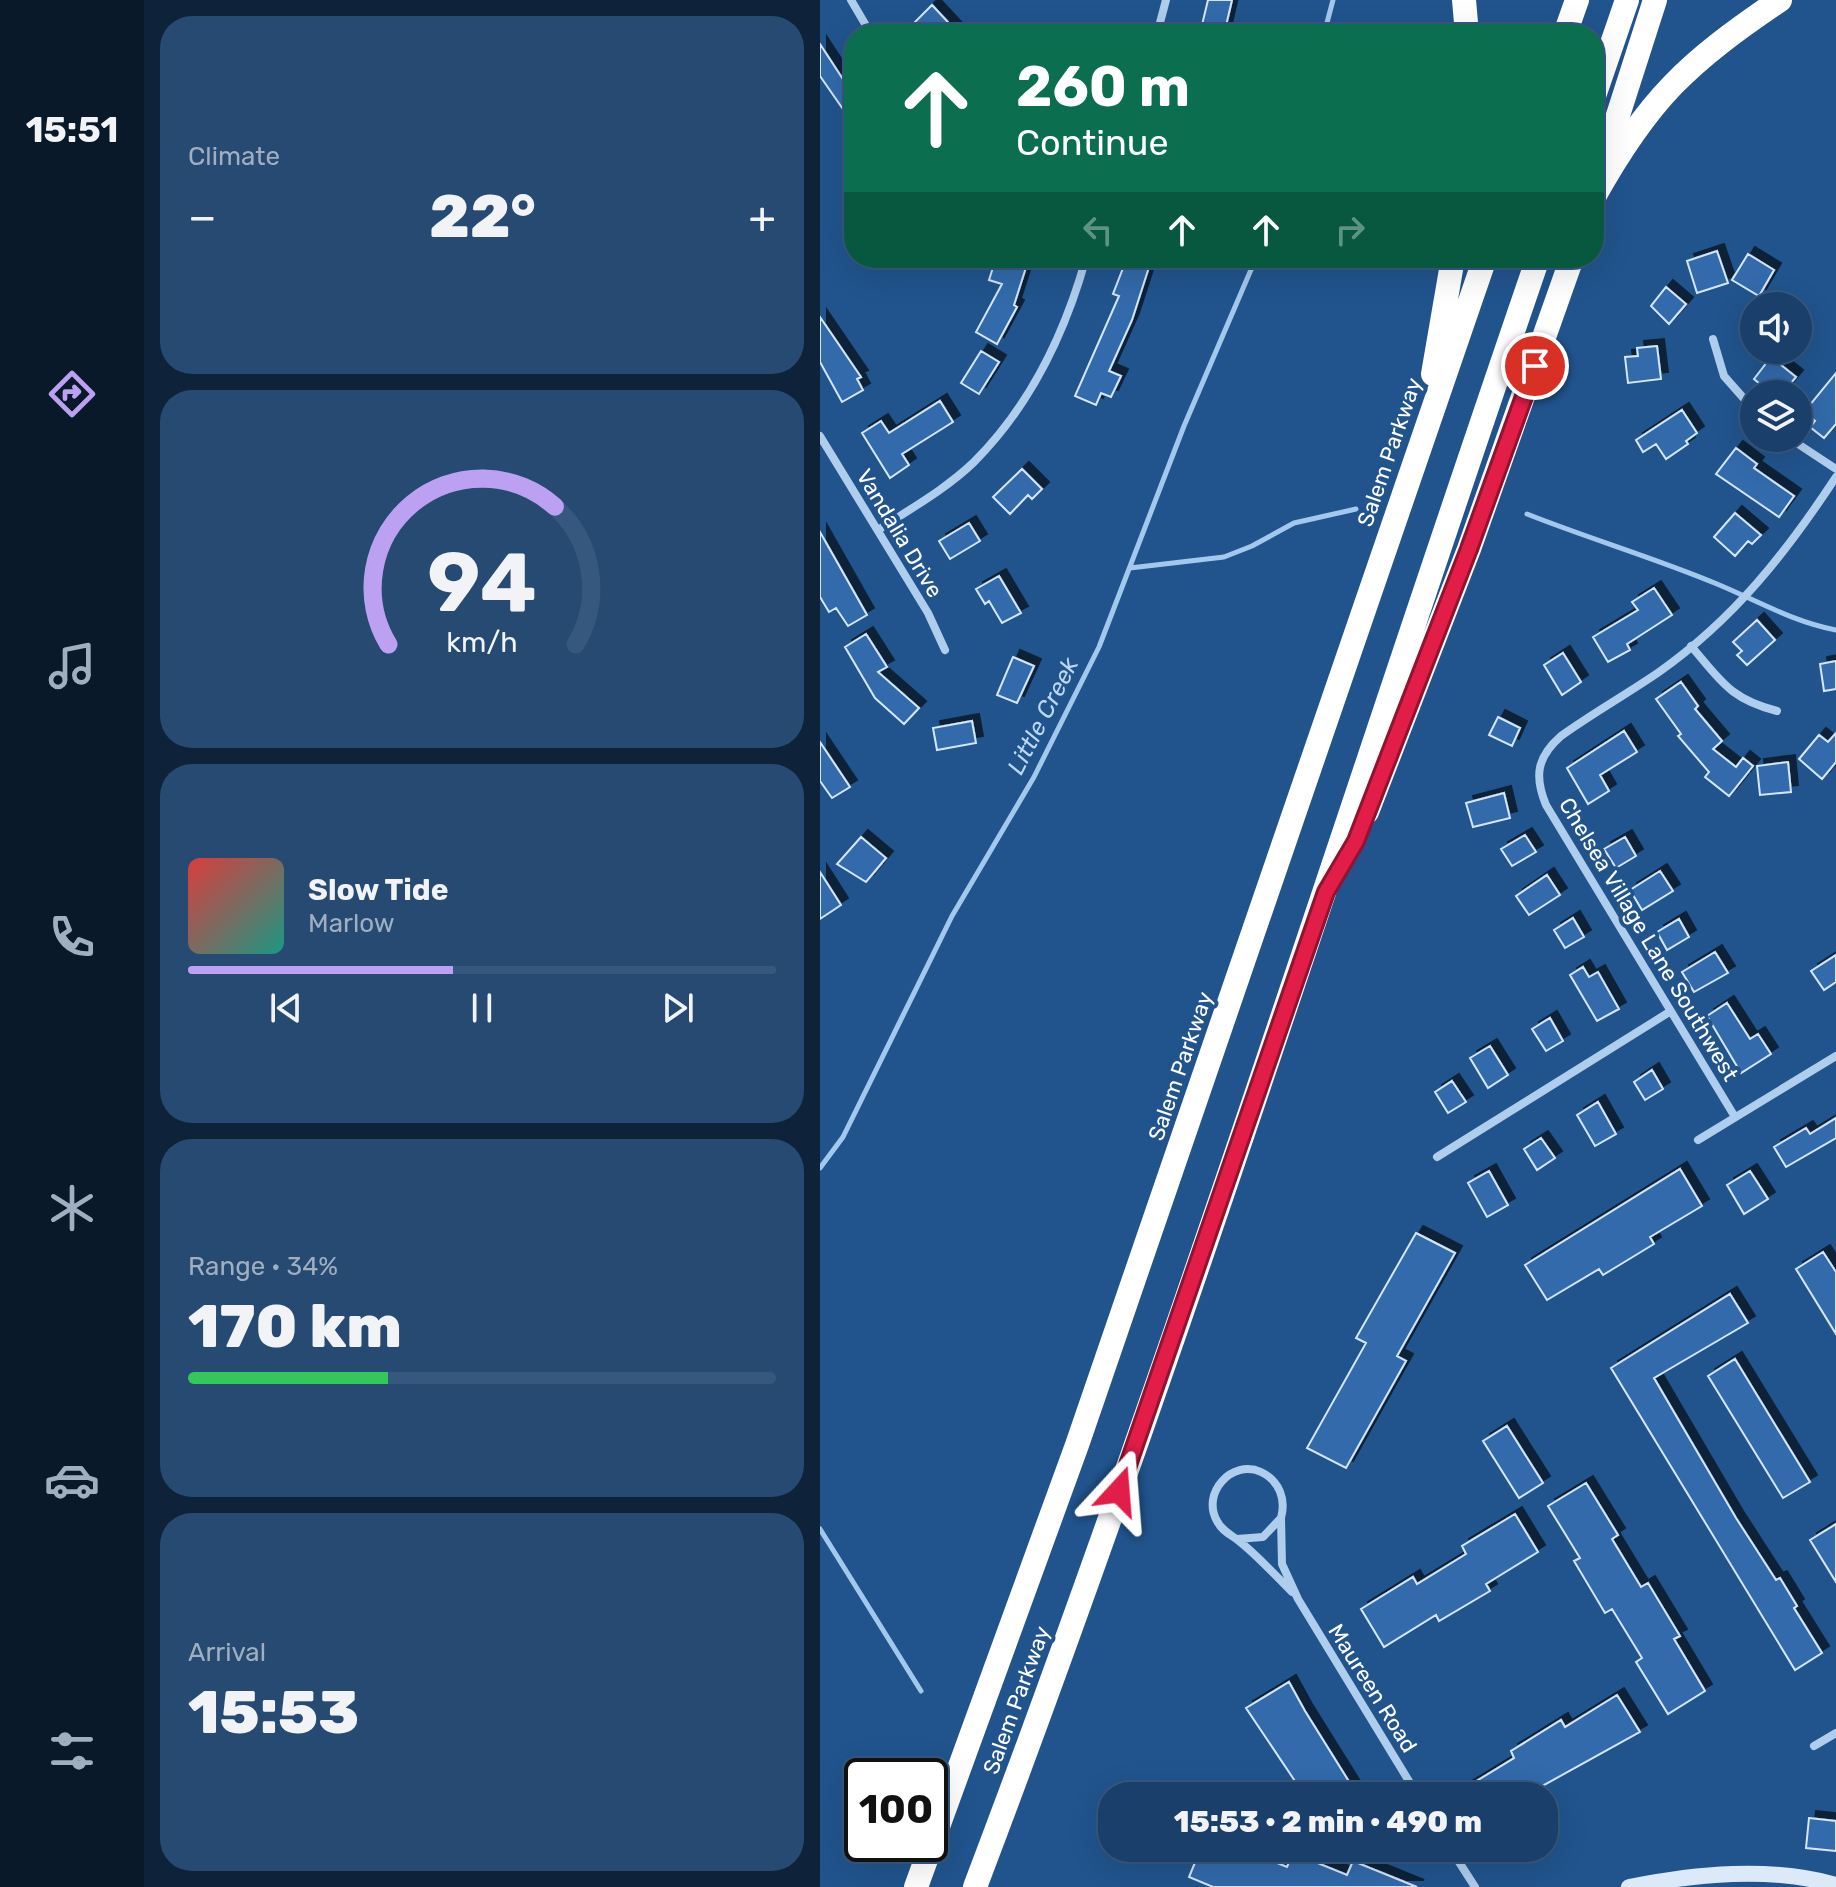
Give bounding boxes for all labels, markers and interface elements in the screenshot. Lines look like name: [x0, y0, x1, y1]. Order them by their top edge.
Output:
text: 260 m: [1016, 54, 1190, 120]
icon: ahead: [884, 56, 988, 160]
text: 15:51: [26, 108, 118, 151]
text: Continue: [1016, 121, 1169, 164]
text: Climate: [188, 141, 280, 172]
text: 22°: [429, 181, 536, 252]
text: −: [188, 191, 217, 243]
text: +: [749, 191, 776, 243]
icon: left: [1076, 208, 1120, 252]
icon: ahead: [1160, 208, 1204, 252]
icon: ahead: [1244, 208, 1288, 252]
icon: right: [1328, 208, 1372, 252]
map controls: [1740, 292, 1812, 452]
button: sound: [1740, 292, 1812, 364]
pin: [1501, 332, 1569, 400]
icon: arrive: [1513, 344, 1557, 388]
icon: directions: [44, 366, 100, 422]
street label: Salem Parkway: [1351, 374, 1428, 530]
button: layers: [1740, 380, 1812, 452]
street label: Vandalia Drive: [851, 464, 948, 602]
text: 94: [427, 533, 537, 632]
text: km/h: [446, 625, 518, 659]
icon: music: [44, 638, 100, 694]
water label: Little Creek: [1002, 653, 1085, 779]
street label: Chelsea Village Lane Southwest: [1553, 793, 1744, 1086]
text: Slow Tide: [308, 872, 448, 908]
text: Marlow: [308, 908, 395, 939]
icon: phone: [44, 909, 100, 965]
icon: previous: [264, 986, 308, 1030]
icon: pause: [460, 986, 504, 1030]
icon: next: [656, 986, 700, 1030]
street label: Salem Parkway: [1142, 988, 1219, 1144]
icon: climate: [44, 1180, 100, 1236]
text: Range · 34%: [188, 1251, 338, 1282]
text: 170 km: [188, 1291, 402, 1362]
position arrow: [1077, 1449, 1161, 1533]
icon: car: [44, 1452, 100, 1508]
street label: Maureen Road: [1322, 1619, 1423, 1758]
street label: Salem Parkway: [977, 1622, 1056, 1778]
text: Arrival: [188, 1637, 266, 1668]
text: 15:53: [188, 1677, 359, 1748]
icon: filters: [44, 1723, 100, 1779]
speed limit sign: 100: [844, 1758, 948, 1862]
text: 15:53 · 2 min · 490 m: [1174, 1804, 1482, 1840]

